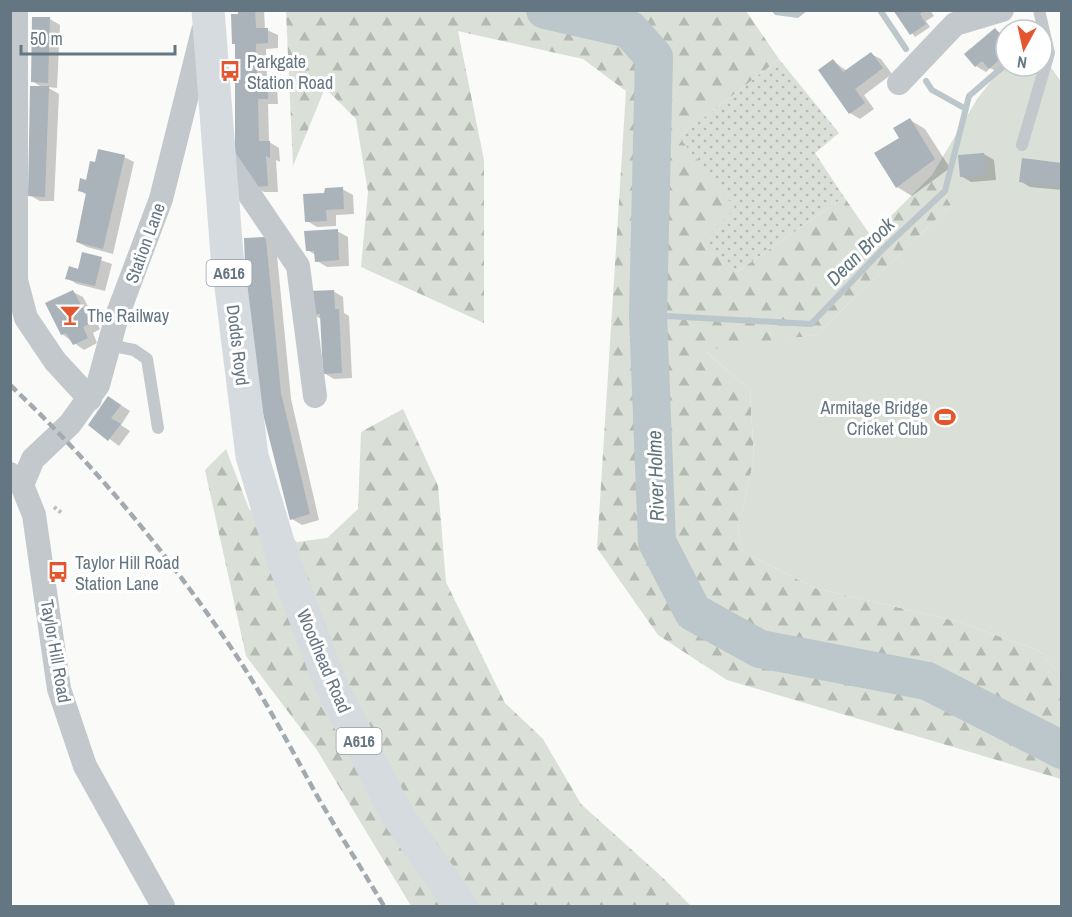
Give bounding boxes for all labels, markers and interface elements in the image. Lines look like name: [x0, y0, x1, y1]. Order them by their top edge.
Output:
scale bar: [21, 18, 176, 56]
north arrow: [994, 18, 1054, 78]
text: 50 m: [30, 26, 63, 51]
place label: Parkgate Station Road: [247, 49, 333, 95]
text: N: [1016, 51, 1028, 74]
bus stop icon: Parkgate Station Road: [218, 59, 242, 83]
street label: Station Lane: [119, 199, 171, 287]
water label: Dean Brook: [820, 210, 901, 291]
road number: A616: [206, 260, 252, 286]
bar icon: The Railway: [58, 303, 82, 327]
place label: The Railway: [87, 303, 170, 328]
street label: Dodds Royd: [221, 303, 255, 387]
place label: Armitage Bridge Cricket Club: [820, 395, 928, 441]
sports icon: Armitage Bridge Cricket Club: [933, 405, 957, 429]
water label: River Holme: [640, 430, 670, 522]
place label: Taylor Hill Road Station Lane: [75, 550, 179, 596]
bus stop icon: Taylor Hill Road Station Lane: [46, 560, 70, 584]
street label: Taylor Hill Road: [35, 597, 77, 705]
street label: Woodhead Road: [291, 605, 357, 717]
road number: A616: [336, 728, 382, 754]

